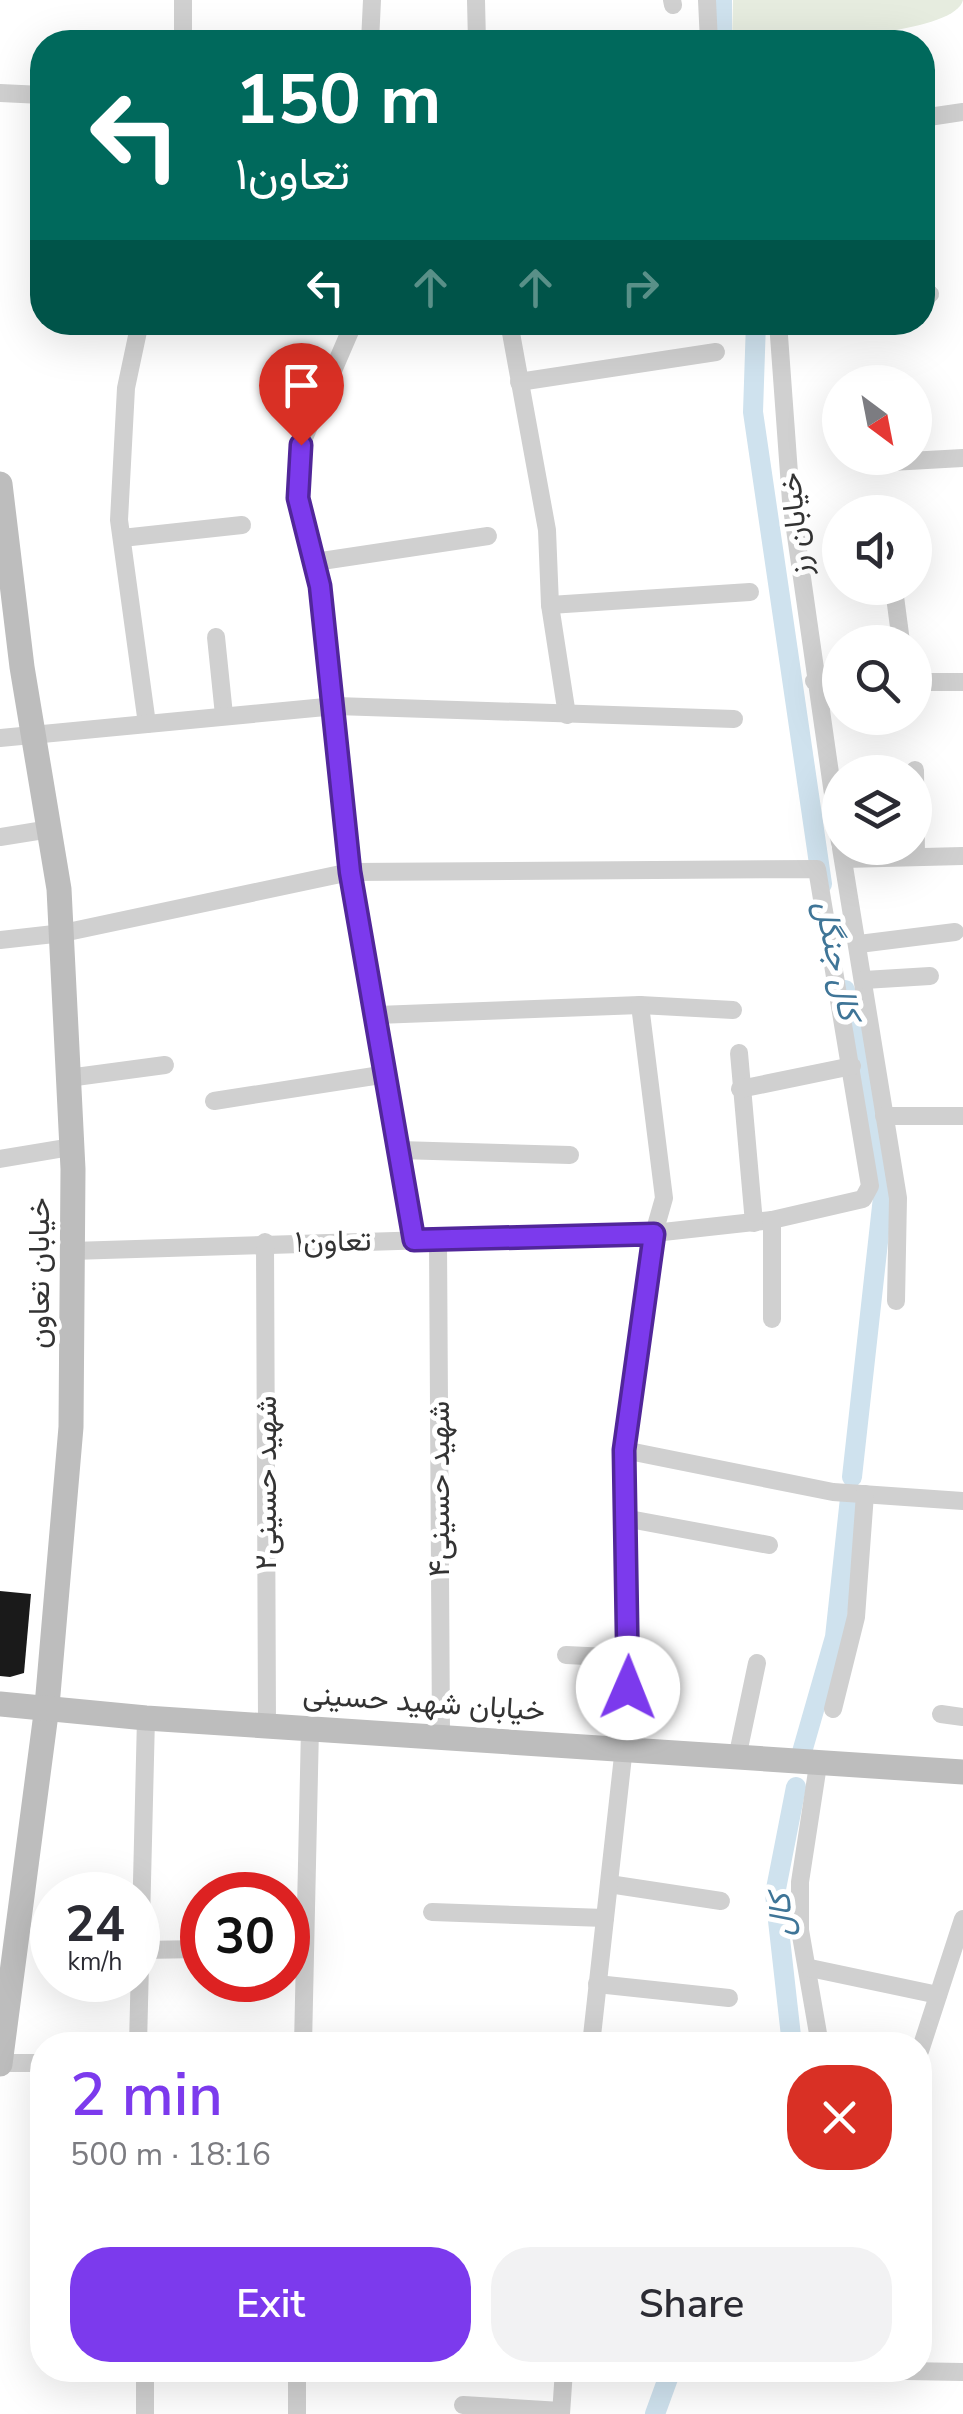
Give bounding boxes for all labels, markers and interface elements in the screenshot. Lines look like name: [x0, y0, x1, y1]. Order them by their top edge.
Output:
text: 150 m: [235, 52, 441, 148]
icon: left: [70, 70, 200, 200]
text: تعاون۱: [235, 144, 350, 205]
icon: left: [298, 260, 353, 315]
icon: ahead: [403, 260, 458, 315]
icon: ahead: [508, 260, 563, 315]
icon: right: [613, 260, 668, 315]
pin: [259, 343, 344, 446]
icon: arrive: [274, 358, 329, 413]
north arrow: [822, 365, 932, 475]
map controls: [822, 365, 932, 865]
street label: خیابان رز: [770, 470, 821, 579]
button: sound: [822, 495, 932, 605]
button: search: [822, 625, 932, 735]
button: layers: [822, 755, 932, 865]
water label: کال جنگل: [804, 896, 872, 1029]
street label: خیابان تعاون: [19, 1197, 60, 1349]
street label: تعاون۱: [294, 1220, 372, 1263]
street label: شهید حسینی۲: [246, 1396, 287, 1570]
street label: شهید حسینی۴: [419, 1401, 460, 1577]
position arrow: [576, 1636, 680, 1740]
street label: خیابان شهید حسینی: [302, 1674, 546, 1731]
speed limit sign: 30: [180, 1872, 310, 2002]
water label: کال: [758, 1888, 803, 1938]
text: 24: [65, 1890, 125, 1959]
text: km/h: [67, 1945, 123, 1979]
text: 2 min: [70, 2054, 223, 2136]
button: close: [787, 2065, 892, 2170]
text: 500 m · 18:16: [70, 2133, 271, 2176]
button: Exit: [70, 2247, 471, 2362]
button: Share: [491, 2247, 892, 2362]

